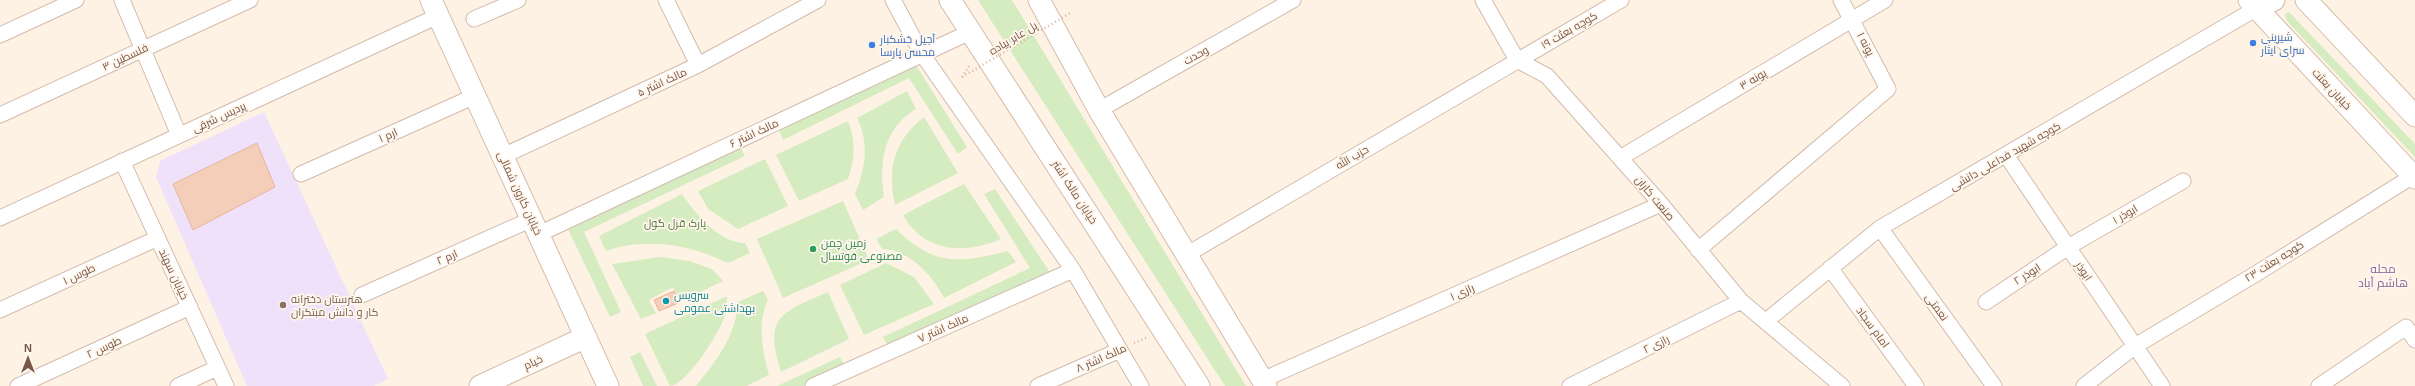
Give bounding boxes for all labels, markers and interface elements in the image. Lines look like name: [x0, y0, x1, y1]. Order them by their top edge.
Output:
street label: کوچه بعثت ۱۹: [1539, 9, 1600, 52]
street label: پل عابر پیاده: [987, 19, 1040, 58]
street label: پونه ۱: [1854, 30, 1877, 58]
place label: شیرینی ‌سرای ایثار: [2260, 31, 2304, 57]
place label: آجیل خشکبار محسن پارسا: [879, 33, 935, 59]
marker: شیرینی ‌سرای ایثار: [2248, 38, 2258, 48]
marker: آجیل خشکبار محسن پارسا: [867, 40, 877, 50]
street label: فلسطین ۳: [100, 41, 150, 74]
street label: وحدت: [1181, 43, 1211, 68]
street label: مالک اشتر ۵: [635, 65, 689, 100]
street label: پونه ۳: [1737, 66, 1769, 92]
street label: خیابان بعثت: [2309, 66, 2354, 113]
street label: پردیس شرقی: [190, 99, 248, 136]
street label: مالک اشتر ۶: [728, 117, 781, 150]
street label: کوچه شهید فداعلی دانشی: [1947, 119, 2063, 194]
street label: ارم ۱: [377, 126, 400, 146]
street label: حزب الله: [1333, 141, 1371, 172]
street label: خیابان کارون شمالی: [494, 149, 545, 237]
street label: خیابان مالک اشتر: [1049, 157, 1100, 226]
street label: صنعت کاران: [1632, 173, 1677, 223]
street label: ابوذر ۱: [2110, 202, 2140, 227]
park label: پارک قزل گول: [644, 217, 706, 230]
place label: زمین چمن مصنوعی فوتسال: [821, 237, 902, 263]
street label: کوچه بعثت ۲۳: [2242, 238, 2306, 285]
marker: زمین چمن مصنوعی فوتسال: [808, 244, 818, 254]
street label: خیابان سهند: [156, 247, 191, 302]
street label: ارم ۲: [435, 247, 460, 269]
street label: ابوذر: [2072, 258, 2095, 283]
street label: طوس ۱: [61, 261, 98, 288]
street label: ابوذر ۲: [2011, 261, 2043, 288]
district label: محله هاشم آباد: [2358, 262, 2408, 291]
street label: رازی ۱: [1448, 281, 1476, 303]
place label: سرویس بهداشتی عمومی: [674, 289, 755, 315]
street label: نعمتی: [1922, 291, 1951, 323]
place label: هنرستان دخترانه کار و دانش مبتکران: [291, 293, 379, 319]
marker: سرویس بهداشتی عمومی: [661, 296, 671, 306]
marker: هنرستان دخترانه کار و دانش مبتکران: [278, 300, 288, 310]
street label: امام سجاد: [1853, 304, 1892, 351]
street label: مالک اشتر ۷: [916, 312, 970, 345]
street label: رازی ۲: [1641, 333, 1672, 356]
street label: طوس ۲: [85, 334, 124, 361]
north arrow: [8, 338, 48, 378]
text: N: [24, 342, 32, 354]
street label: مالک اشتر ۸: [1074, 342, 1128, 375]
street label: خیام: [522, 352, 545, 373]

